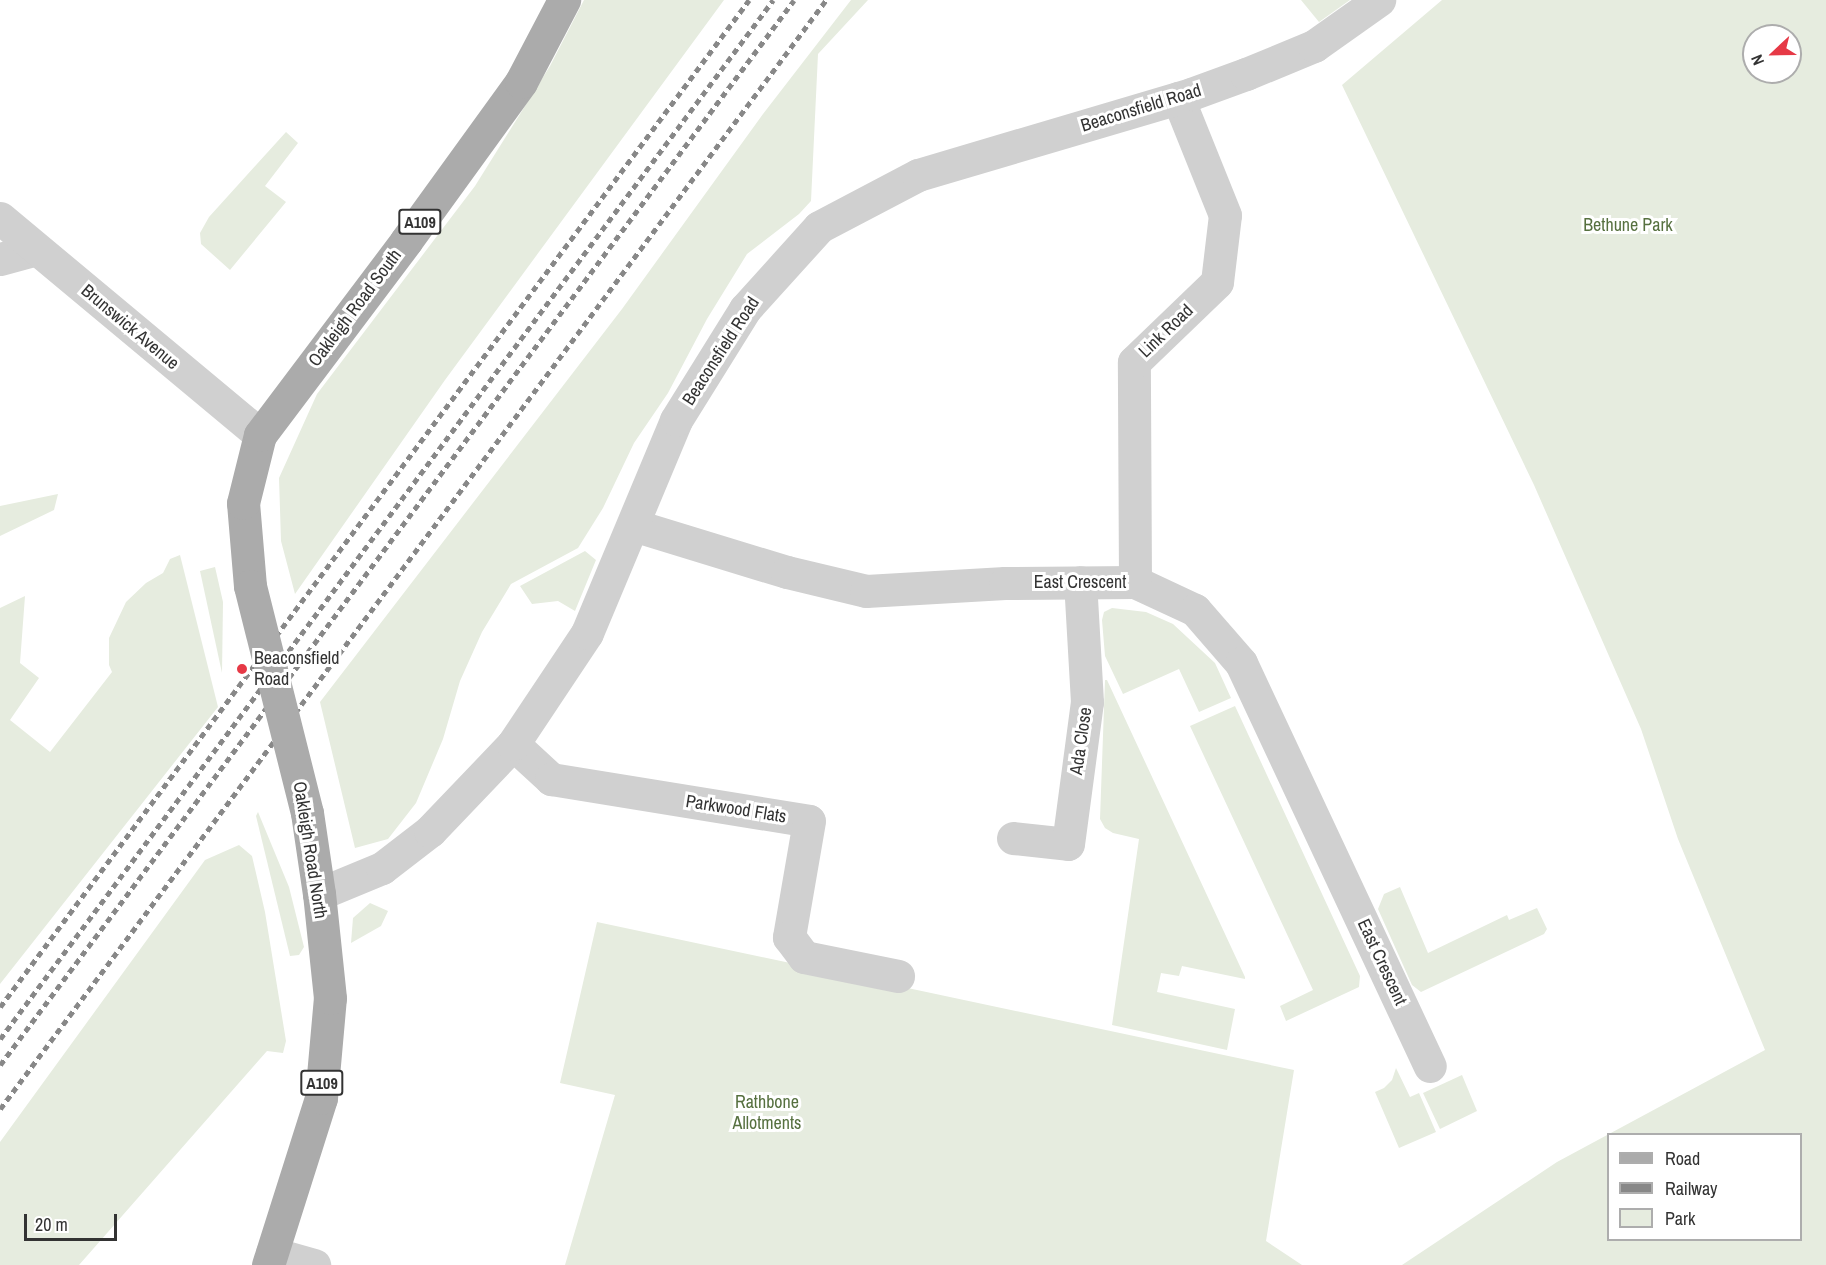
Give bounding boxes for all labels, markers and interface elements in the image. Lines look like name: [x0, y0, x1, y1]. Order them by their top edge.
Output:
north arrow: [1742, 24, 1802, 84]
text: N: [1745, 51, 1769, 69]
street label: Beaconsfield Road: [1078, 79, 1204, 137]
road number: A109: [398, 209, 442, 235]
park label: Bethune Park: [1583, 214, 1673, 236]
street label: Oakleigh Road South: [304, 245, 406, 371]
street label: Brunswick Avenue: [76, 280, 184, 374]
street label: Beaconsfield Road: [678, 293, 764, 409]
street label: Link Road: [1134, 300, 1198, 362]
street label: East Crescent: [1034, 571, 1126, 593]
place label: Beaconsfield Road: [254, 648, 339, 690]
marker: Beaconsfield Road: [235, 662, 249, 676]
street label: Ada Close: [1066, 706, 1096, 776]
street label: Oakleigh Road North: [288, 780, 332, 920]
street label: Parkwood Flats: [684, 790, 788, 828]
street label: East Crescent: [1353, 915, 1411, 1009]
road number: A109: [300, 1070, 344, 1096]
park label: Rathbone Allotments: [733, 1092, 801, 1134]
legend: [1607, 1133, 1802, 1241]
text: Road: [1665, 1146, 1700, 1171]
text: Railway: [1665, 1176, 1718, 1201]
scale bar: [27, 1202, 120, 1240]
text: Park: [1665, 1206, 1695, 1231]
text: 20 m: [35, 1212, 68, 1237]

